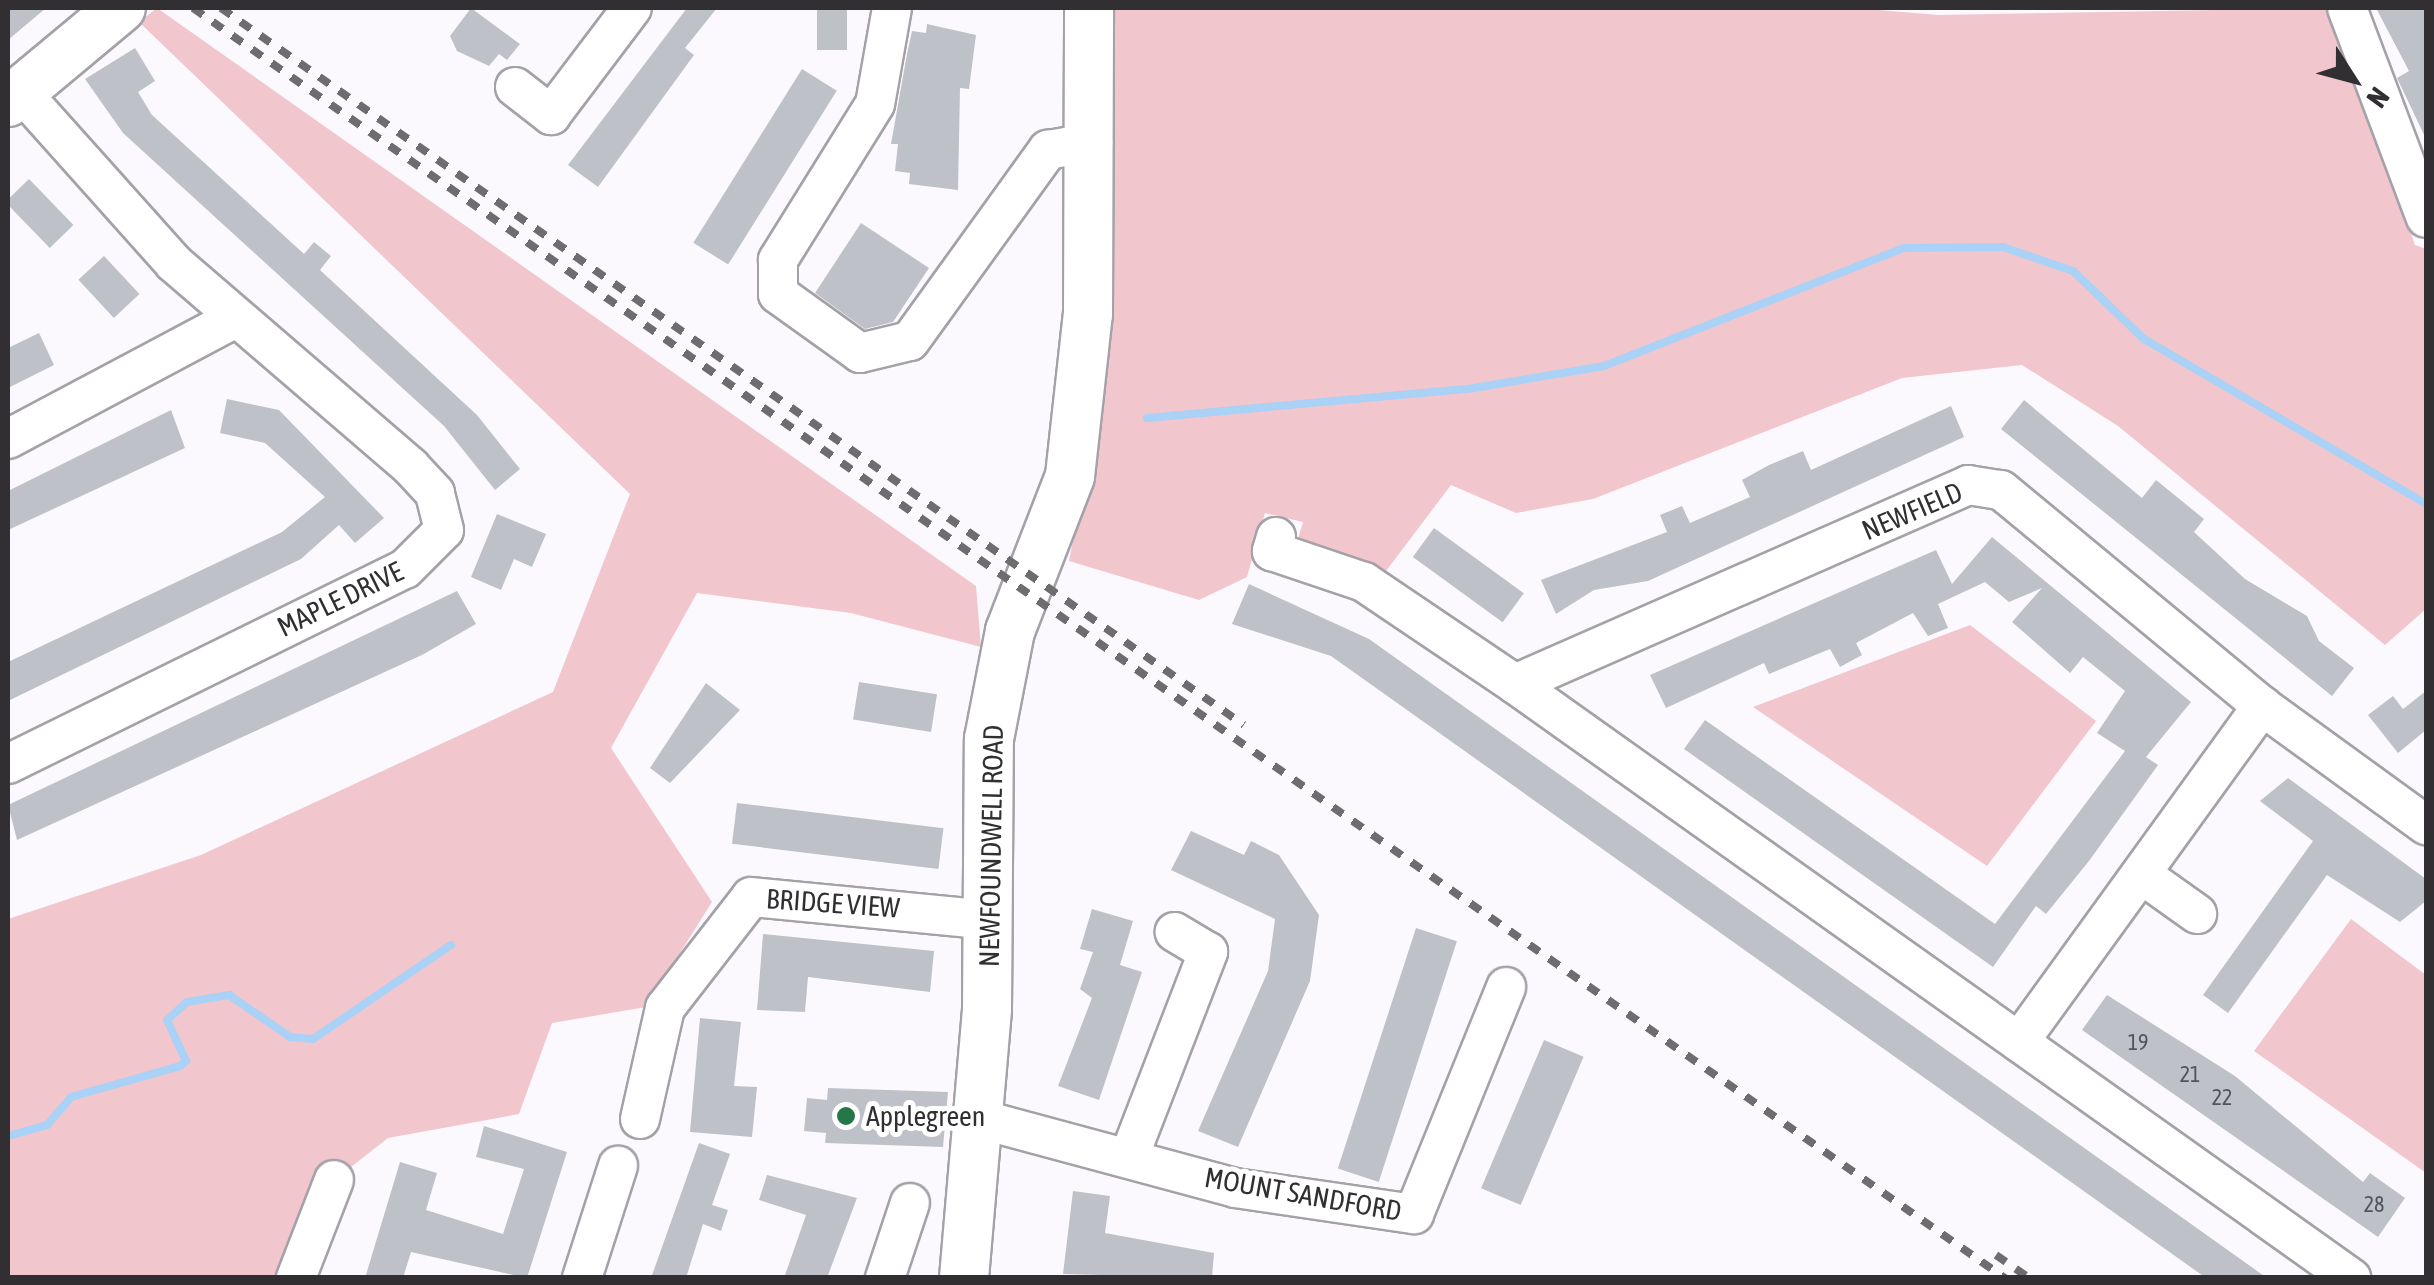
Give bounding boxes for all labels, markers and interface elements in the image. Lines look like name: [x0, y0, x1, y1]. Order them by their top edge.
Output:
north arrow: [2304, 30, 2404, 130]
text: N: [2360, 82, 2396, 114]
street label: NEWFIELD: [1857, 475, 1967, 547]
street label: MAPLE DRIVE: [272, 554, 408, 644]
street label: NEWFOUNDWELL ROAD: [972, 725, 1010, 967]
street label: BRIDGE VIEW: [765, 882, 901, 924]
house number: 19: [2128, 1030, 2148, 1056]
house number: 21: [2180, 1062, 2200, 1088]
house number: 22: [2212, 1085, 2232, 1111]
place label: Applegreen: [866, 1099, 985, 1133]
marker: Applegreen: [835, 1105, 857, 1127]
street label: MOUNT SANDFORD: [1202, 1160, 1404, 1228]
house number: 28: [2364, 1192, 2384, 1218]

